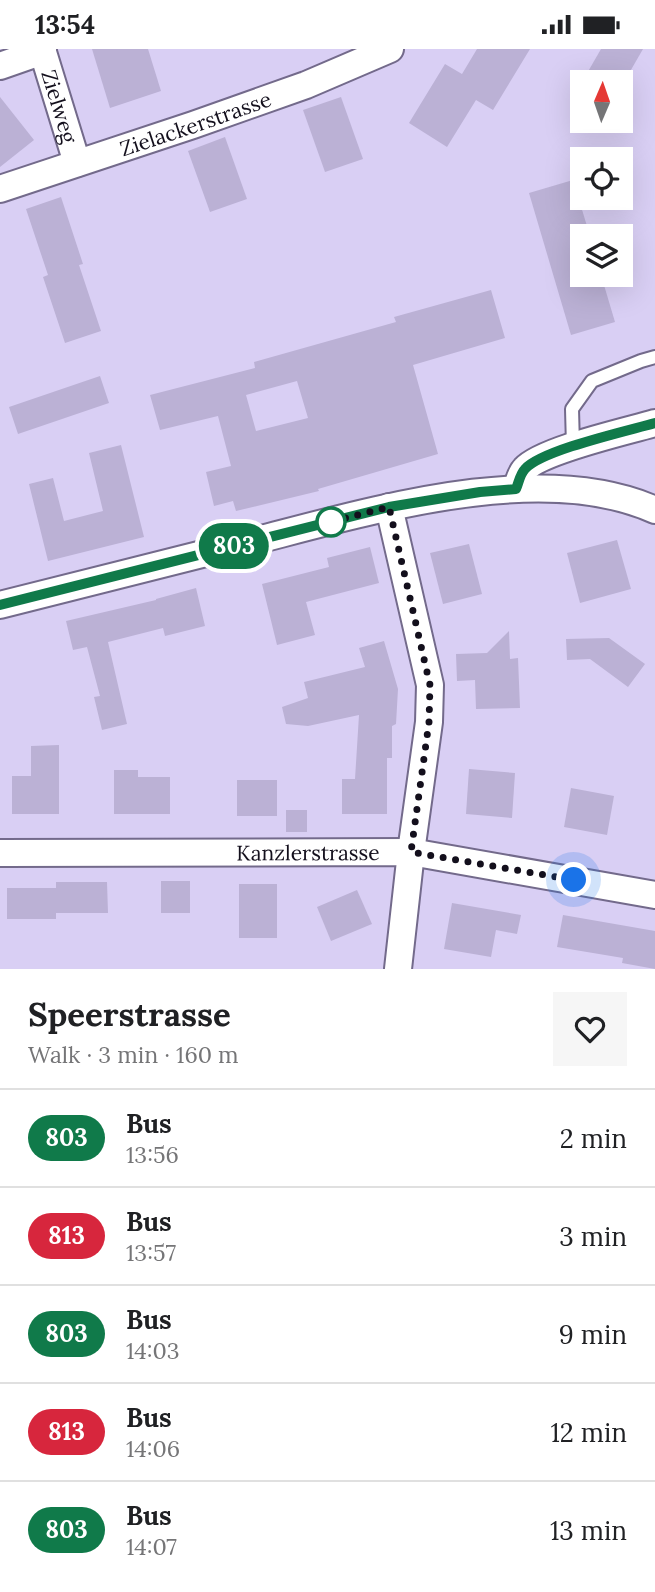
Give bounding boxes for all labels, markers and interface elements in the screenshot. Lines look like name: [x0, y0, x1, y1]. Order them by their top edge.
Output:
text: 13:54: [35, 8, 95, 41]
street label: Zielweg: [36, 66, 84, 147]
north arrow: [570, 70, 634, 133]
map controls: [570, 70, 633, 287]
street label: Zielackerstrasse: [116, 85, 274, 162]
button: locate: [570, 147, 633, 210]
button: layers: [570, 224, 633, 287]
unlabelled marker: [316, 507, 346, 537]
line badge: 803: [194, 523, 274, 569]
text: 803: [213, 530, 255, 561]
street label: Kanzlerstrasse: [236, 839, 380, 866]
your location: [556, 862, 591, 897]
button: heart: [553, 992, 627, 1066]
text: Speerstrasse: [28, 993, 231, 1035]
text: Walk · 3 min · 160 m: [28, 1040, 239, 1069]
text: Bus: [126, 1107, 172, 1140]
text: 803: [45, 1122, 88, 1153]
text: 2 min: [560, 1122, 627, 1155]
text: 13:56: [126, 1140, 179, 1169]
text: Bus: [126, 1205, 172, 1238]
text: 813: [48, 1220, 85, 1251]
text: 3 min: [559, 1220, 627, 1253]
text: 13:57: [126, 1238, 176, 1267]
text: Bus: [126, 1303, 172, 1336]
text: 803: [45, 1318, 88, 1349]
text: 9 min: [559, 1318, 627, 1351]
text: 14:03: [126, 1336, 180, 1365]
text: Bus: [126, 1401, 172, 1434]
text: 813: [48, 1416, 85, 1447]
text: 12 min: [550, 1416, 627, 1449]
text: 14:06: [126, 1434, 180, 1463]
text: Bus: [126, 1499, 172, 1532]
text: 803: [45, 1514, 88, 1545]
text: 13 min: [550, 1514, 627, 1547]
text: 14:07: [126, 1532, 177, 1561]

